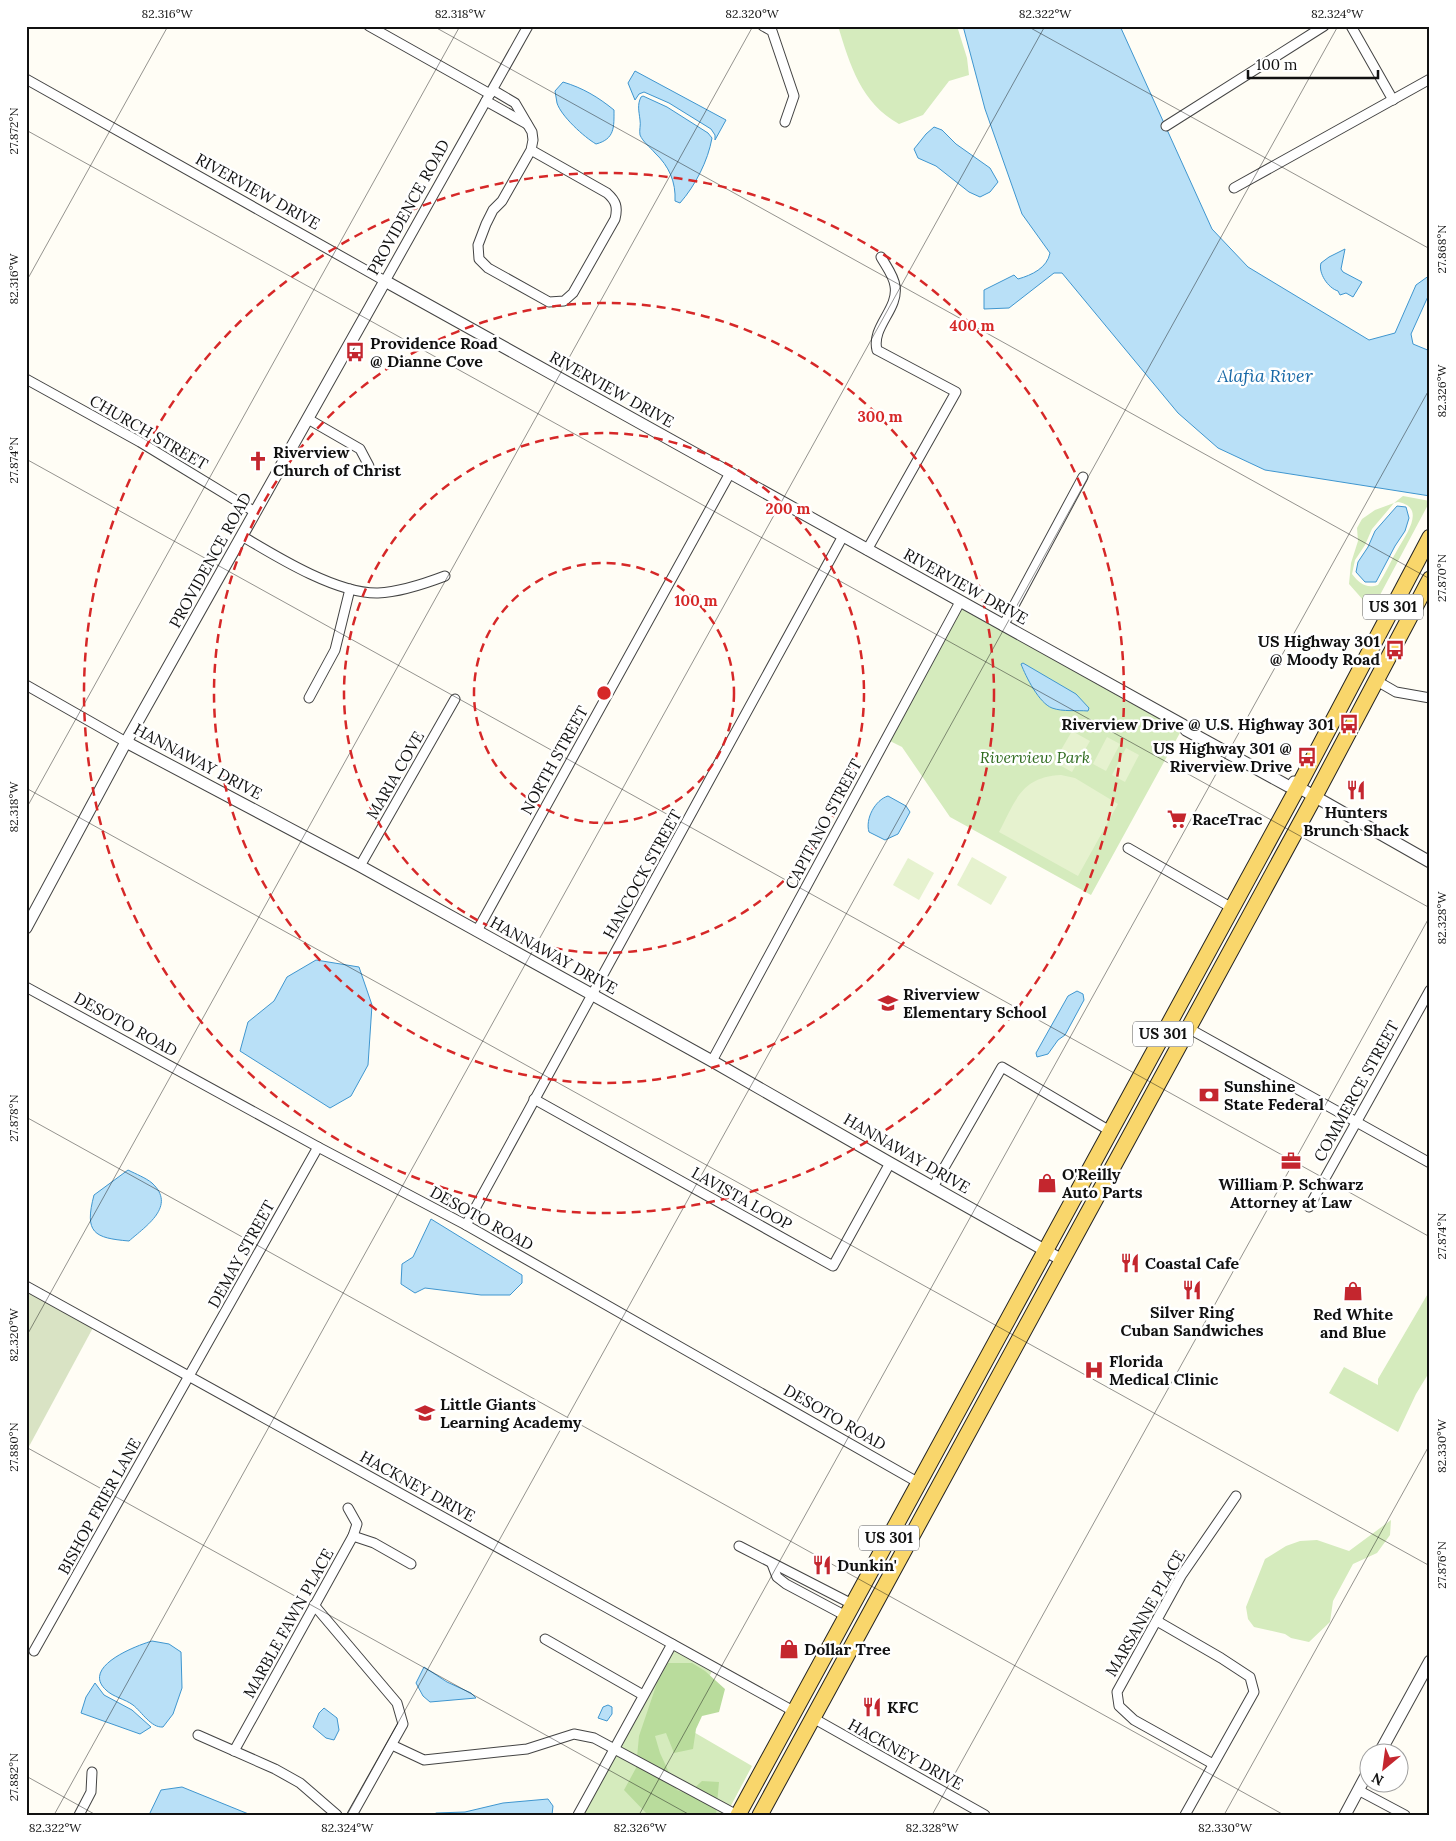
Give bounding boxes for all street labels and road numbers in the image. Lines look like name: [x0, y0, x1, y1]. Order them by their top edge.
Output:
street label: PROVIDENCE ROAD: [362, 136, 454, 278]
street label: RIVERVIEW DRIVE: [192, 149, 324, 234]
street label: RIVERVIEW DRIVE: [546, 347, 678, 432]
street label: CHURCH STREET: [86, 390, 212, 474]
street label: PROVIDENCE ROAD: [164, 489, 256, 631]
street label: RIVERVIEW DRIVE: [900, 544, 1032, 629]
road number: US 301: [1363, 594, 1423, 620]
street label: NORTH STREET: [516, 702, 592, 818]
street label: HANNAWAY DRIVE: [130, 719, 266, 803]
street label: MARIA COVE: [362, 727, 428, 823]
street label: CAPITANO STREET: [780, 756, 866, 892]
street label: HANCOCK STREET: [598, 806, 686, 942]
street label: HANNAWAY DRIVE: [487, 912, 621, 998]
street label: DESOTO ROAD: [71, 987, 181, 1061]
street label: COMMERCE STREET: [1309, 1017, 1403, 1165]
road number: US 301: [1133, 1022, 1193, 1046]
street label: HANNAWAY DRIVE: [840, 1109, 974, 1197]
street label: LAVISTA LOOP: [688, 1162, 796, 1234]
street label: DESOTO ROAD: [427, 1181, 537, 1255]
street label: DEMAY STREET: [203, 1197, 279, 1311]
street label: DESOTO ROAD: [780, 1380, 890, 1454]
street label: BISHOP FRIER LANE: [53, 1434, 145, 1578]
street label: HACKNEY DRIVE: [357, 1446, 479, 1526]
road number: US 301: [859, 1526, 919, 1550]
street label: MARBLE FAWN PLACE: [239, 1545, 337, 1701]
street label: MARSANNE PLACE: [1101, 1546, 1189, 1680]
street label: HACKNEY DRIVE: [845, 1714, 967, 1794]

